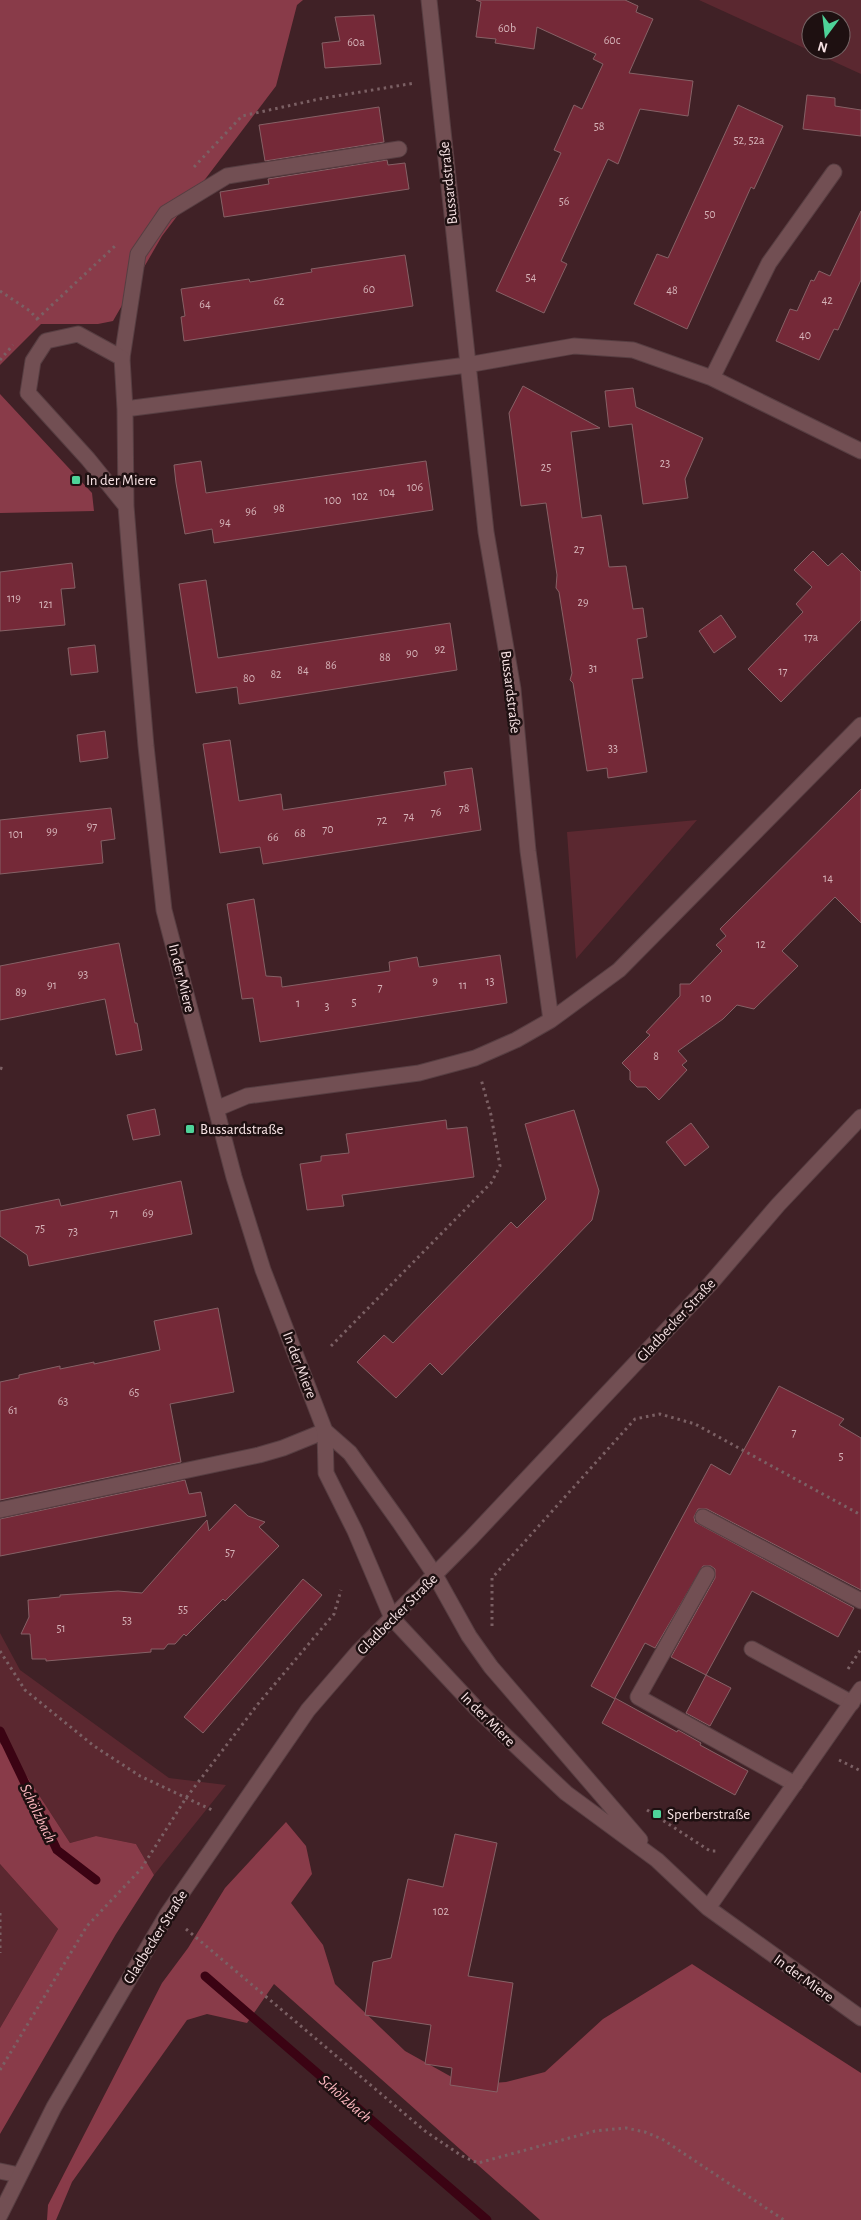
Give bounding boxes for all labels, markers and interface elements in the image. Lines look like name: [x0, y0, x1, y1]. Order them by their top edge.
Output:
north arrow: [801, 10, 851, 60]
house number: 60b: [498, 22, 516, 34]
house number: 60c: [604, 34, 621, 46]
house number: 60a: [347, 36, 365, 48]
text: N: [816, 39, 829, 55]
house number: 58: [594, 120, 605, 132]
house number: 52, 52a: [733, 134, 765, 146]
street label: Bussardstraße: [437, 141, 460, 225]
house number: 56: [559, 195, 570, 207]
house number: 50: [704, 208, 716, 220]
house number: 54: [526, 271, 537, 283]
house number: 60: [363, 283, 375, 295]
house number: 48: [666, 284, 678, 296]
house number: 42: [821, 294, 833, 306]
house number: 62: [273, 295, 285, 307]
house number: 64: [199, 298, 211, 310]
house number: 40: [799, 329, 811, 341]
house number: 23: [660, 457, 670, 469]
house number: 25: [541, 461, 551, 473]
place label: In der Miere: [86, 473, 156, 488]
marker: In der Miere: [70, 474, 82, 486]
house number: 106: [407, 481, 423, 493]
house number: 104: [379, 486, 395, 498]
house number: 102: [352, 490, 368, 502]
house number: 100: [325, 494, 341, 506]
house number: 98: [273, 502, 285, 514]
house number: 96: [245, 505, 257, 517]
house number: 94: [219, 516, 231, 528]
house number: 27: [574, 543, 584, 555]
house number: 119: [7, 592, 21, 604]
house number: 29: [577, 596, 589, 608]
house number: 121: [39, 598, 53, 610]
house number: 17a: [804, 631, 819, 643]
house number: 92: [434, 643, 446, 655]
house number: 90: [406, 647, 418, 659]
street label: Bussardstraße: [498, 650, 523, 734]
house number: 88: [379, 651, 391, 663]
house number: 86: [325, 659, 337, 671]
house number: 31: [588, 662, 598, 674]
house number: 84: [297, 664, 309, 676]
house number: 17: [778, 665, 788, 677]
house number: 82: [270, 668, 282, 680]
house number: 80: [243, 672, 255, 684]
house number: 33: [608, 742, 618, 754]
house number: 78: [459, 802, 470, 814]
house number: 76: [431, 806, 442, 818]
house number: 74: [404, 810, 415, 822]
house number: 72: [377, 814, 388, 826]
house number: 97: [87, 820, 97, 832]
house number: 70: [322, 823, 334, 835]
house number: 99: [46, 825, 58, 837]
house number: 68: [294, 827, 306, 839]
house number: 101: [9, 828, 23, 840]
house number: 66: [267, 831, 279, 843]
house number: 14: [823, 872, 833, 884]
house number: 12: [756, 938, 766, 950]
street label: In der Miere: [166, 942, 197, 1014]
house number: 93: [78, 968, 88, 980]
house number: 9: [432, 975, 438, 987]
house number: 13: [485, 975, 495, 987]
house number: 91: [47, 979, 57, 991]
house number: 11: [459, 979, 467, 991]
house number: 7: [377, 981, 383, 993]
house number: 89: [15, 986, 27, 998]
house number: 10: [701, 992, 711, 1004]
house number: 5: [351, 996, 357, 1008]
house number: 1: [296, 997, 300, 1009]
house number: 3: [325, 1000, 330, 1012]
house number: 8: [653, 1050, 659, 1062]
place label: Bussardstraße: [200, 1122, 283, 1137]
marker: Bussardstraße: [184, 1123, 196, 1135]
house number: 71: [109, 1207, 119, 1219]
house number: 69: [142, 1207, 154, 1219]
house number: 75: [35, 1222, 45, 1234]
house number: 73: [68, 1225, 78, 1237]
street label: Gladbecker Straße: [634, 1276, 718, 1365]
street label: In der Miere: [280, 1330, 319, 1401]
house number: 65: [129, 1386, 139, 1398]
house number: 63: [58, 1395, 68, 1407]
house number: 61: [8, 1404, 18, 1416]
house number: 7: [791, 1426, 797, 1438]
house number: 5: [838, 1450, 844, 1462]
house number: 57: [225, 1546, 235, 1558]
street label: Gladbecker Straße: [354, 1571, 441, 1658]
house number: 55: [178, 1603, 188, 1615]
house number: 53: [122, 1614, 132, 1626]
house number: 51: [56, 1622, 66, 1634]
street label: In der Miere: [458, 1689, 518, 1750]
water label: Schölzbach: [17, 1781, 59, 1846]
place label: Sperberstraße: [667, 1807, 750, 1822]
marker: Sperberstraße: [651, 1808, 663, 1820]
street label: Gladbecker Straße: [121, 1888, 190, 1987]
house number: 102: [433, 1905, 449, 1917]
street label: In der Miere: [771, 1952, 837, 2005]
water label: Schölzbach: [316, 2072, 375, 2126]

